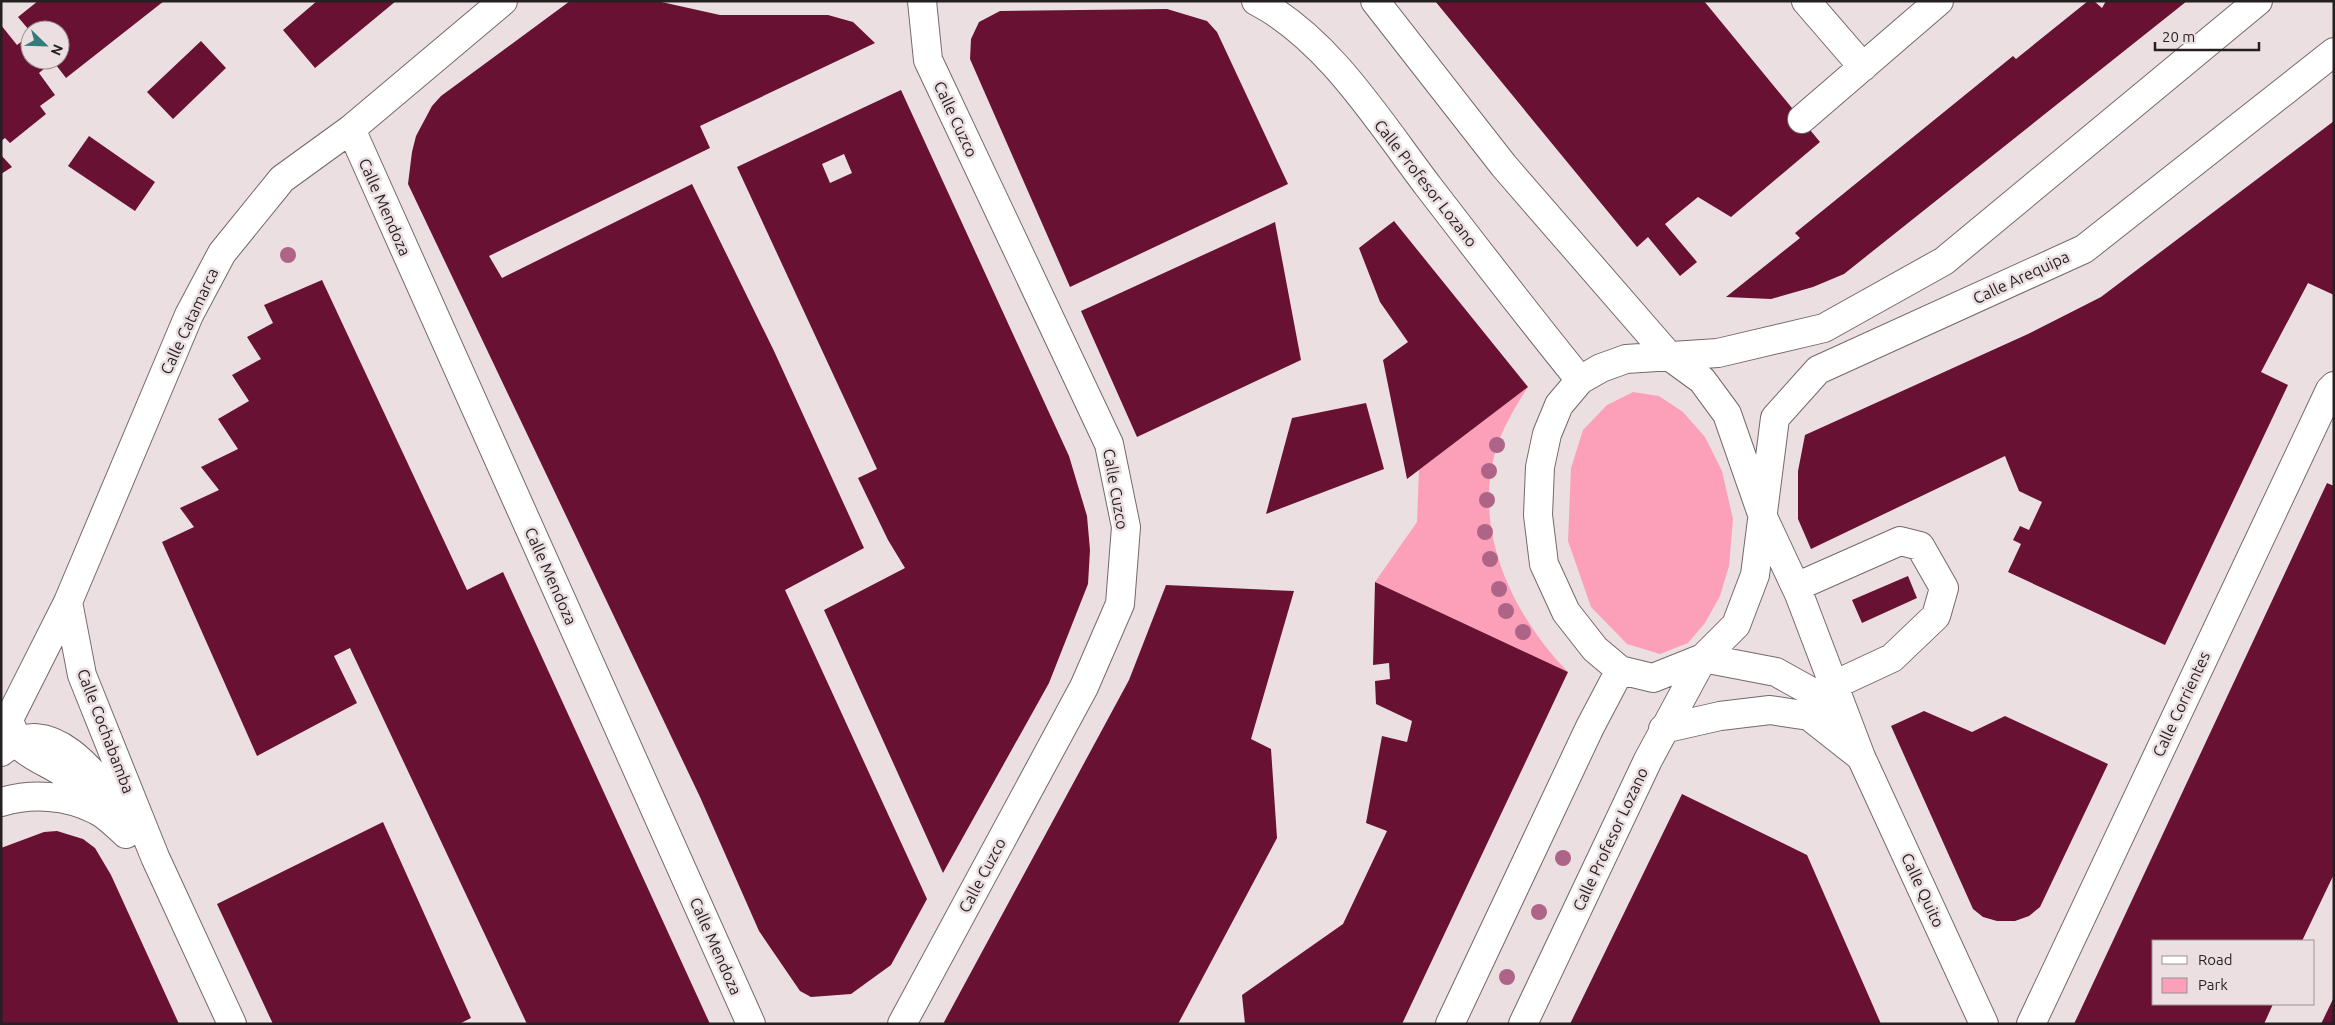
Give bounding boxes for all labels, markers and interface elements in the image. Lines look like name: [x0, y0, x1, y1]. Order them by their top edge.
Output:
north arrow: [20, 20, 70, 70]
scale bar: [2155, 20, 2259, 52]
text: 20 m: [2162, 28, 2195, 45]
text: N: [48, 42, 66, 58]
street label: Calle Cuzco: [931, 78, 981, 160]
street label: Calle Profesor Lozano: [1371, 116, 1481, 250]
street label: Calle Mendoza: [355, 155, 415, 259]
street label: Calle Arequipa: [1970, 247, 2072, 307]
street label: Calle Catamarca: [157, 265, 221, 377]
street label: Calle Cuzco: [1100, 447, 1132, 531]
street label: Calle Mendoza: [521, 524, 581, 628]
street label: Calle Corrientes: [2149, 648, 2213, 760]
street label: Calle Cochabamba: [74, 666, 138, 796]
street label: Calle Profesor Lozano: [1569, 764, 1651, 914]
street label: Calle Cuzco: [955, 835, 1009, 915]
street label: Calle Quito: [1898, 850, 1948, 930]
street label: Calle Mendoza: [686, 894, 746, 998]
legend: [2152, 940, 2315, 1005]
text: Road: [2198, 951, 2233, 968]
text: Park: [2198, 976, 2228, 993]

